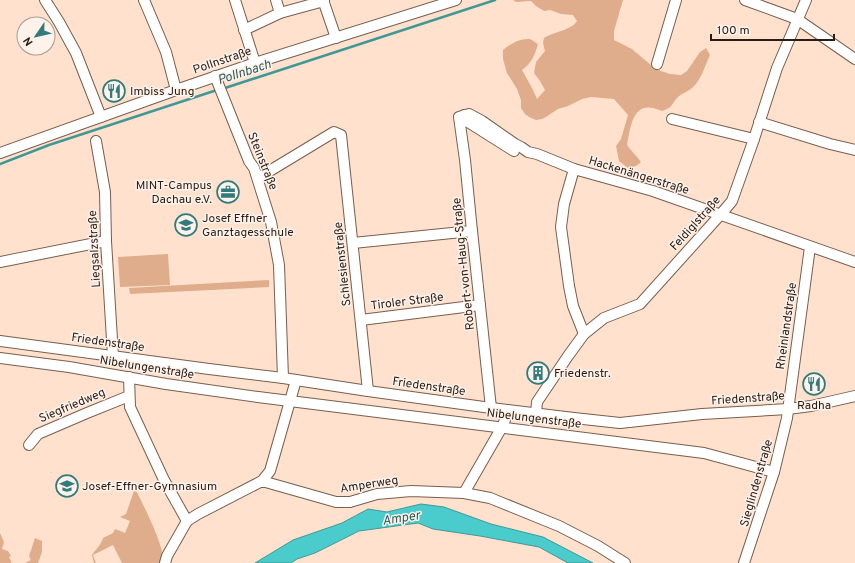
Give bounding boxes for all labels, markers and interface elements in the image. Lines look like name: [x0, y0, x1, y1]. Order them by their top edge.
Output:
north arrow: [16, 16, 56, 56]
scale bar: [711, 16, 834, 42]
text: 100 m: [717, 23, 750, 39]
text: N: [21, 34, 37, 48]
street label: Pollnstraße: [191, 43, 254, 78]
water label: Pollnbach: [216, 57, 273, 89]
restaurant icon: Imbiss Jung: [101, 78, 127, 104]
place label: Imbiss Jung: [130, 84, 195, 100]
street label: Steinstraße: [243, 130, 281, 193]
street label: Hackenängerstraße: [586, 153, 691, 199]
place label: MINT-Campus Dachau e.V.: [136, 178, 212, 208]
office icon: MINT-Campus Dachau e.V.: [215, 179, 241, 205]
street label: Feldiglstraße: [667, 193, 725, 254]
street label: Robert-von-Haug-Straße: [449, 197, 479, 331]
street label: Liegsalzstraße: [85, 210, 105, 288]
place label: Josef Effner Ganztagesschule: [202, 211, 294, 241]
school or university icon: Josef Effner Ganztagesschule: [173, 212, 199, 238]
street label: Schlesienstraße: [331, 221, 355, 307]
street label: Rheinlandstraße: [773, 282, 801, 371]
street label: Tiroler Straße: [370, 290, 444, 314]
street label: Friedenstraße: [70, 330, 145, 356]
street label: Nibelungenstraße: [99, 353, 195, 383]
building icon: Friedenstr.: [525, 360, 551, 386]
place label: Friedenstr.: [554, 366, 611, 382]
restaurant icon: Radha: [801, 371, 827, 397]
street label: Friedenstraße: [391, 374, 466, 400]
street label: Siegfriedweg: [37, 385, 108, 427]
street label: Friedenstraße: [711, 388, 785, 410]
place label: Radha: [797, 398, 831, 414]
street label: Nibelungenstraße: [486, 405, 582, 433]
street label: Sieglindenstraße: [737, 438, 777, 529]
school or university icon: Josef-Effner-Gymnasium: [54, 473, 80, 499]
street label: Amperweg: [339, 473, 399, 497]
place label: Josef-Effner-Gymnasium: [82, 479, 217, 495]
water label: Amper: [381, 508, 422, 530]

